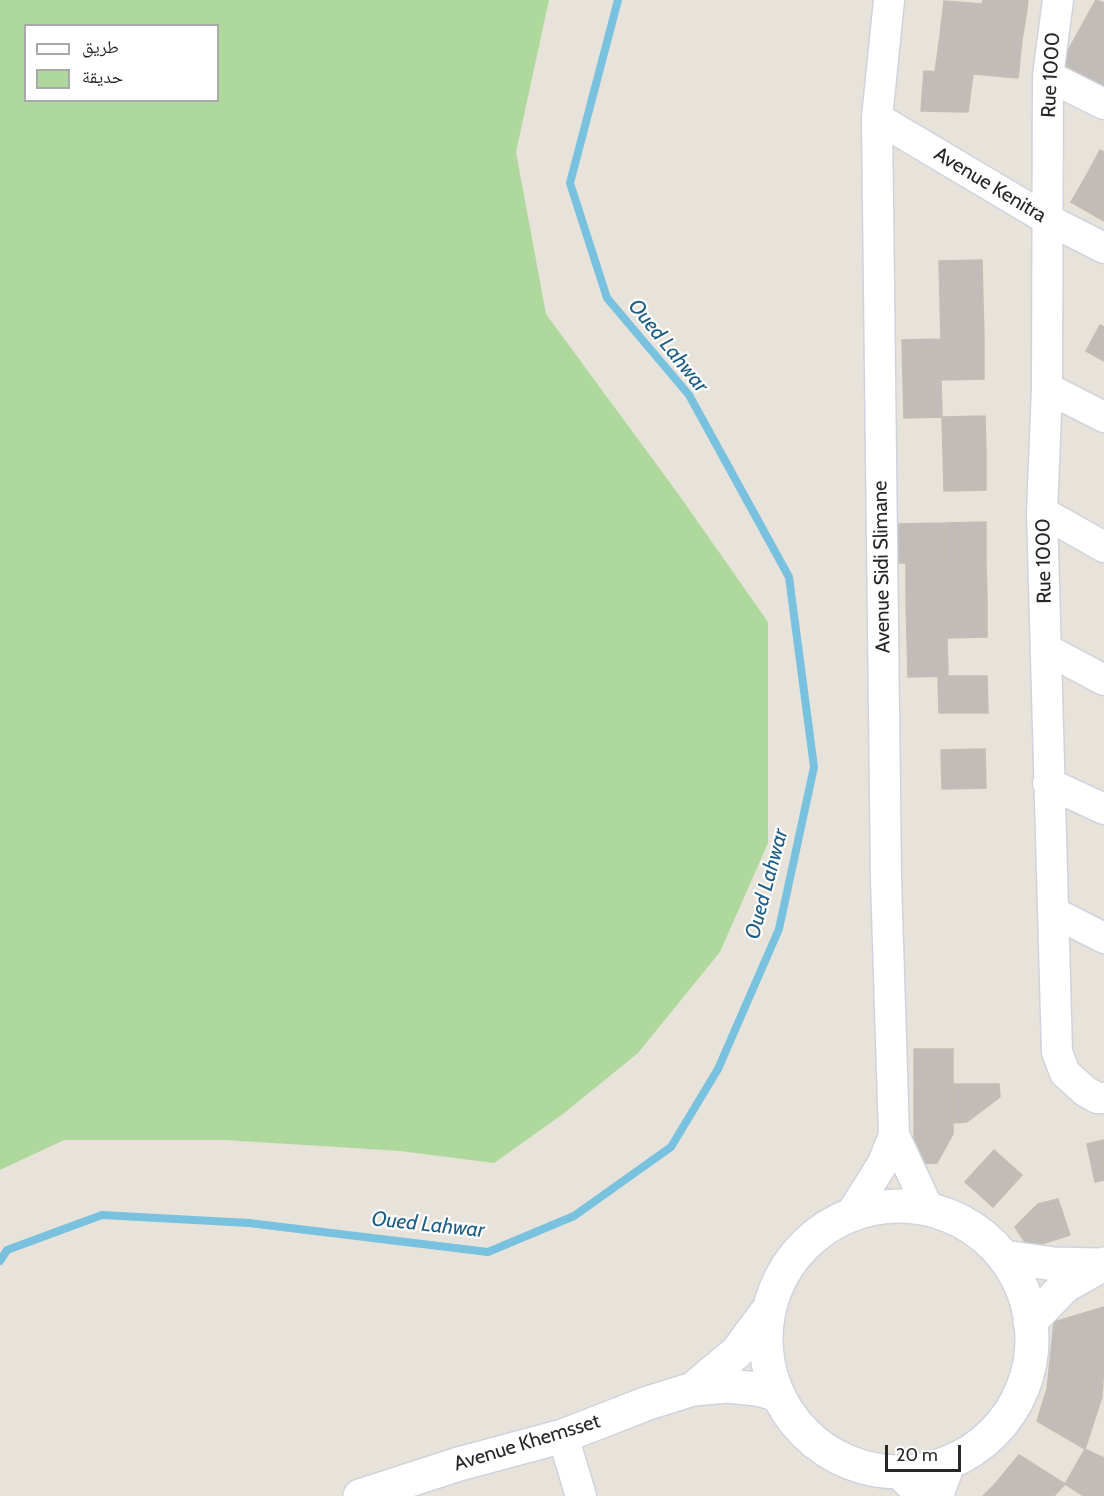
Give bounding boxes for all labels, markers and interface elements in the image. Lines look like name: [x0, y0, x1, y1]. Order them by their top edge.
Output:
legend: [24, 24, 219, 102]
street label: Rue 1000: [1037, 32, 1065, 118]
text: طريق: [82, 36, 119, 58]
text: حديقة: [82, 66, 123, 88]
street label: Avenue Kenitra: [930, 142, 1050, 228]
water label: Oued Lahwar: [623, 294, 713, 398]
street label: Avenue Sidi Slimane: [868, 480, 896, 654]
street label: Rue 1000: [1031, 518, 1057, 604]
water label: Oued Lahwar: [740, 826, 794, 942]
water label: Oued Lahwar: [370, 1207, 486, 1243]
street label: Avenue Khemsset: [451, 1409, 603, 1477]
scale bar: [888, 1433, 964, 1471]
text: 20 m: [896, 1444, 938, 1466]

